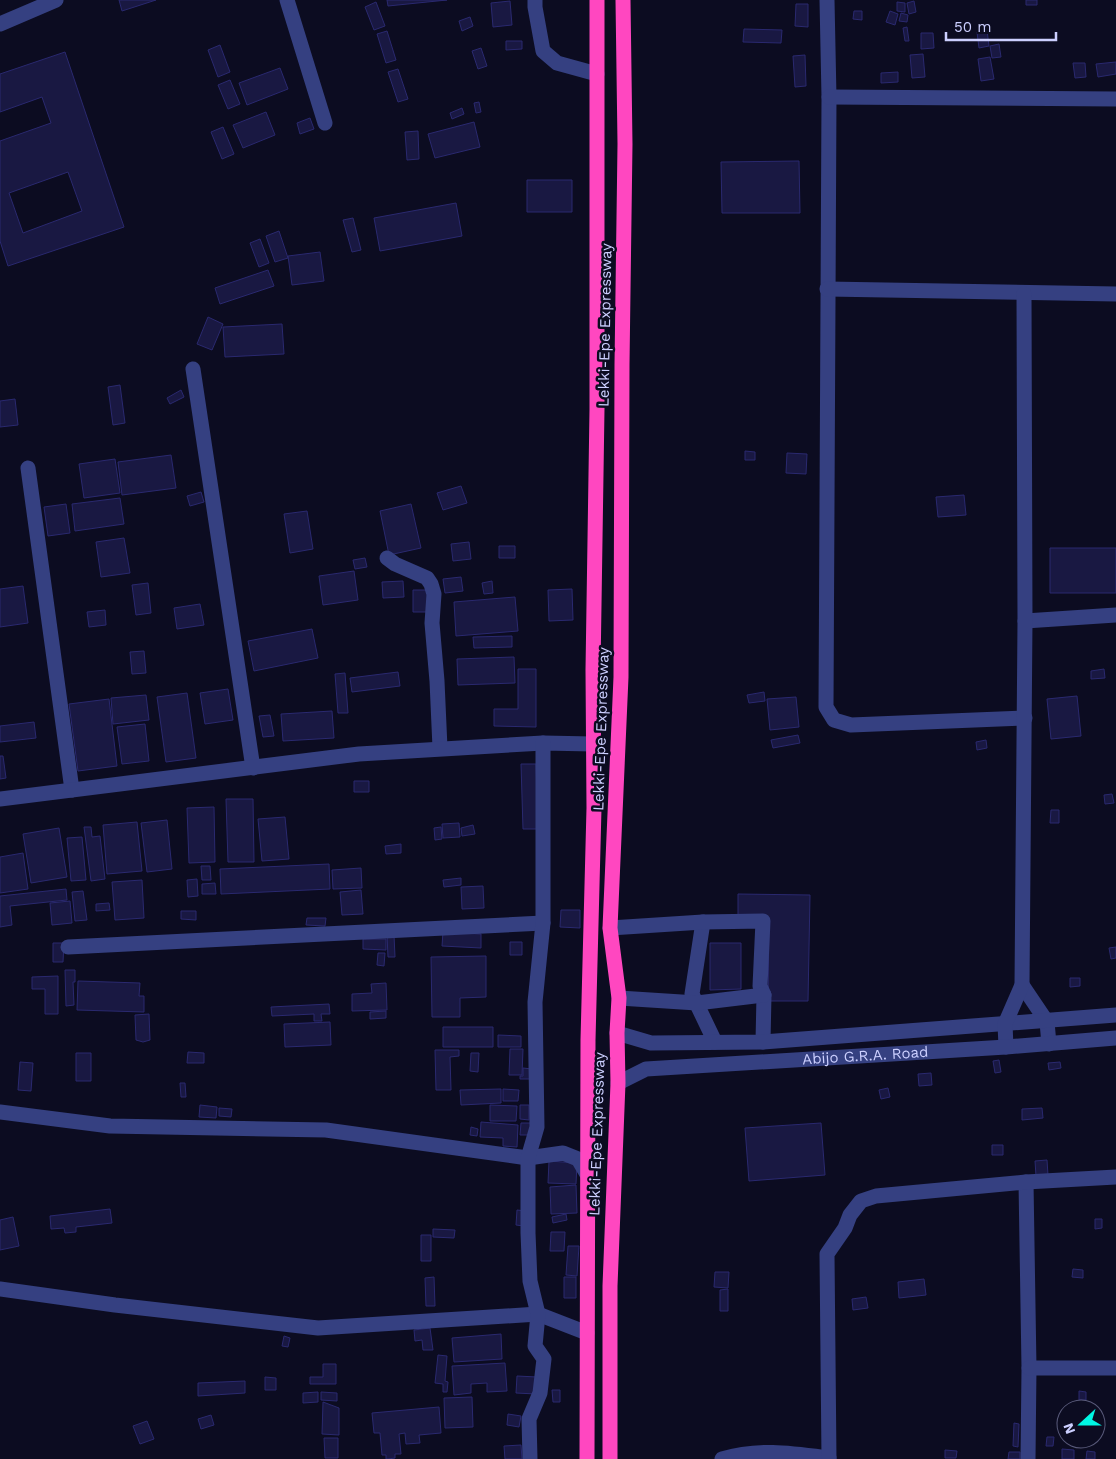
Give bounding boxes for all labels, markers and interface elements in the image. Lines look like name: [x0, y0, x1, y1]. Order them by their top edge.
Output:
scale bar: [946, 10, 1056, 42]
text: 50 m: [954, 18, 991, 36]
street label: Lekki-Epe Expressway: [595, 243, 615, 407]
street label: Lekki-Epe Expressway: [589, 647, 613, 811]
street label: Abijo G.R.A. Road: [802, 1043, 929, 1068]
street label: Lekki-Epe Expressway: [585, 1052, 609, 1216]
north arrow: [1056, 1399, 1106, 1449]
text: N: [1060, 1421, 1078, 1436]

